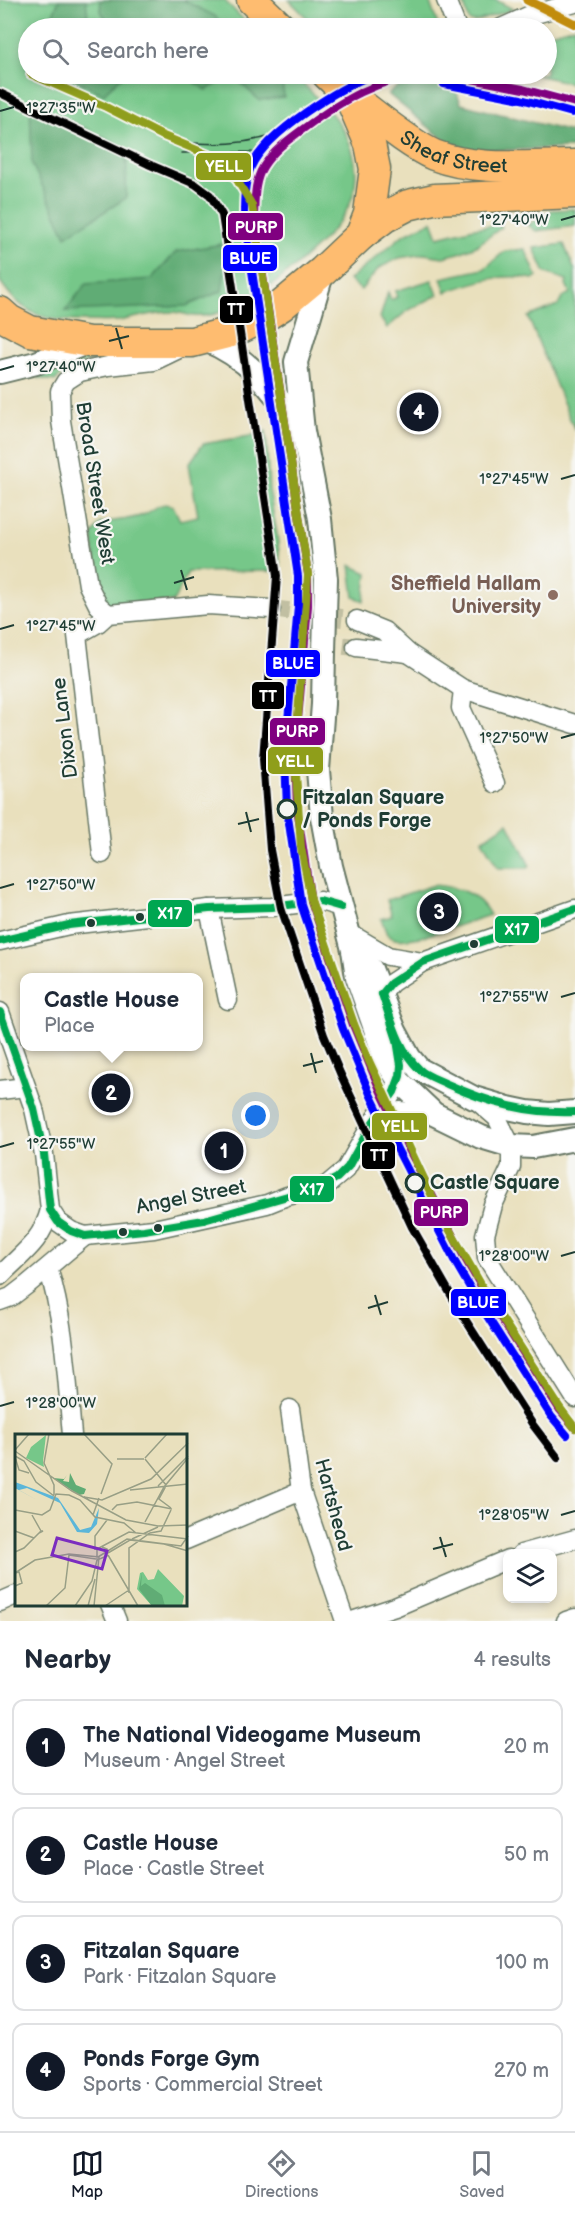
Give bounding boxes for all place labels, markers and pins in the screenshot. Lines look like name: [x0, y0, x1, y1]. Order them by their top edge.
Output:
pin: 4: [400, 390, 438, 434]
place label: Sheffield Hallam University: [391, 572, 542, 619]
marker: Sheffield Hallam University: [546, 588, 560, 602]
place label: Fitzalan Square / Ponds Forge: [302, 786, 444, 833]
marker: Fitzalan Square / Ponds Forge: [277, 799, 297, 819]
pin: 3: [420, 890, 458, 934]
unlabelled marker: [134, 911, 146, 923]
unlabelled marker: [85, 917, 97, 929]
unlabelled marker: [468, 938, 480, 950]
pin: 2: [92, 1070, 130, 1116]
pin: 1: [204, 1128, 244, 1174]
place label: Castle Square: [430, 1171, 559, 1195]
marker: Castle Square: [405, 1173, 425, 1193]
unlabelled marker: [152, 1222, 164, 1234]
unlabelled marker: [117, 1226, 129, 1238]

